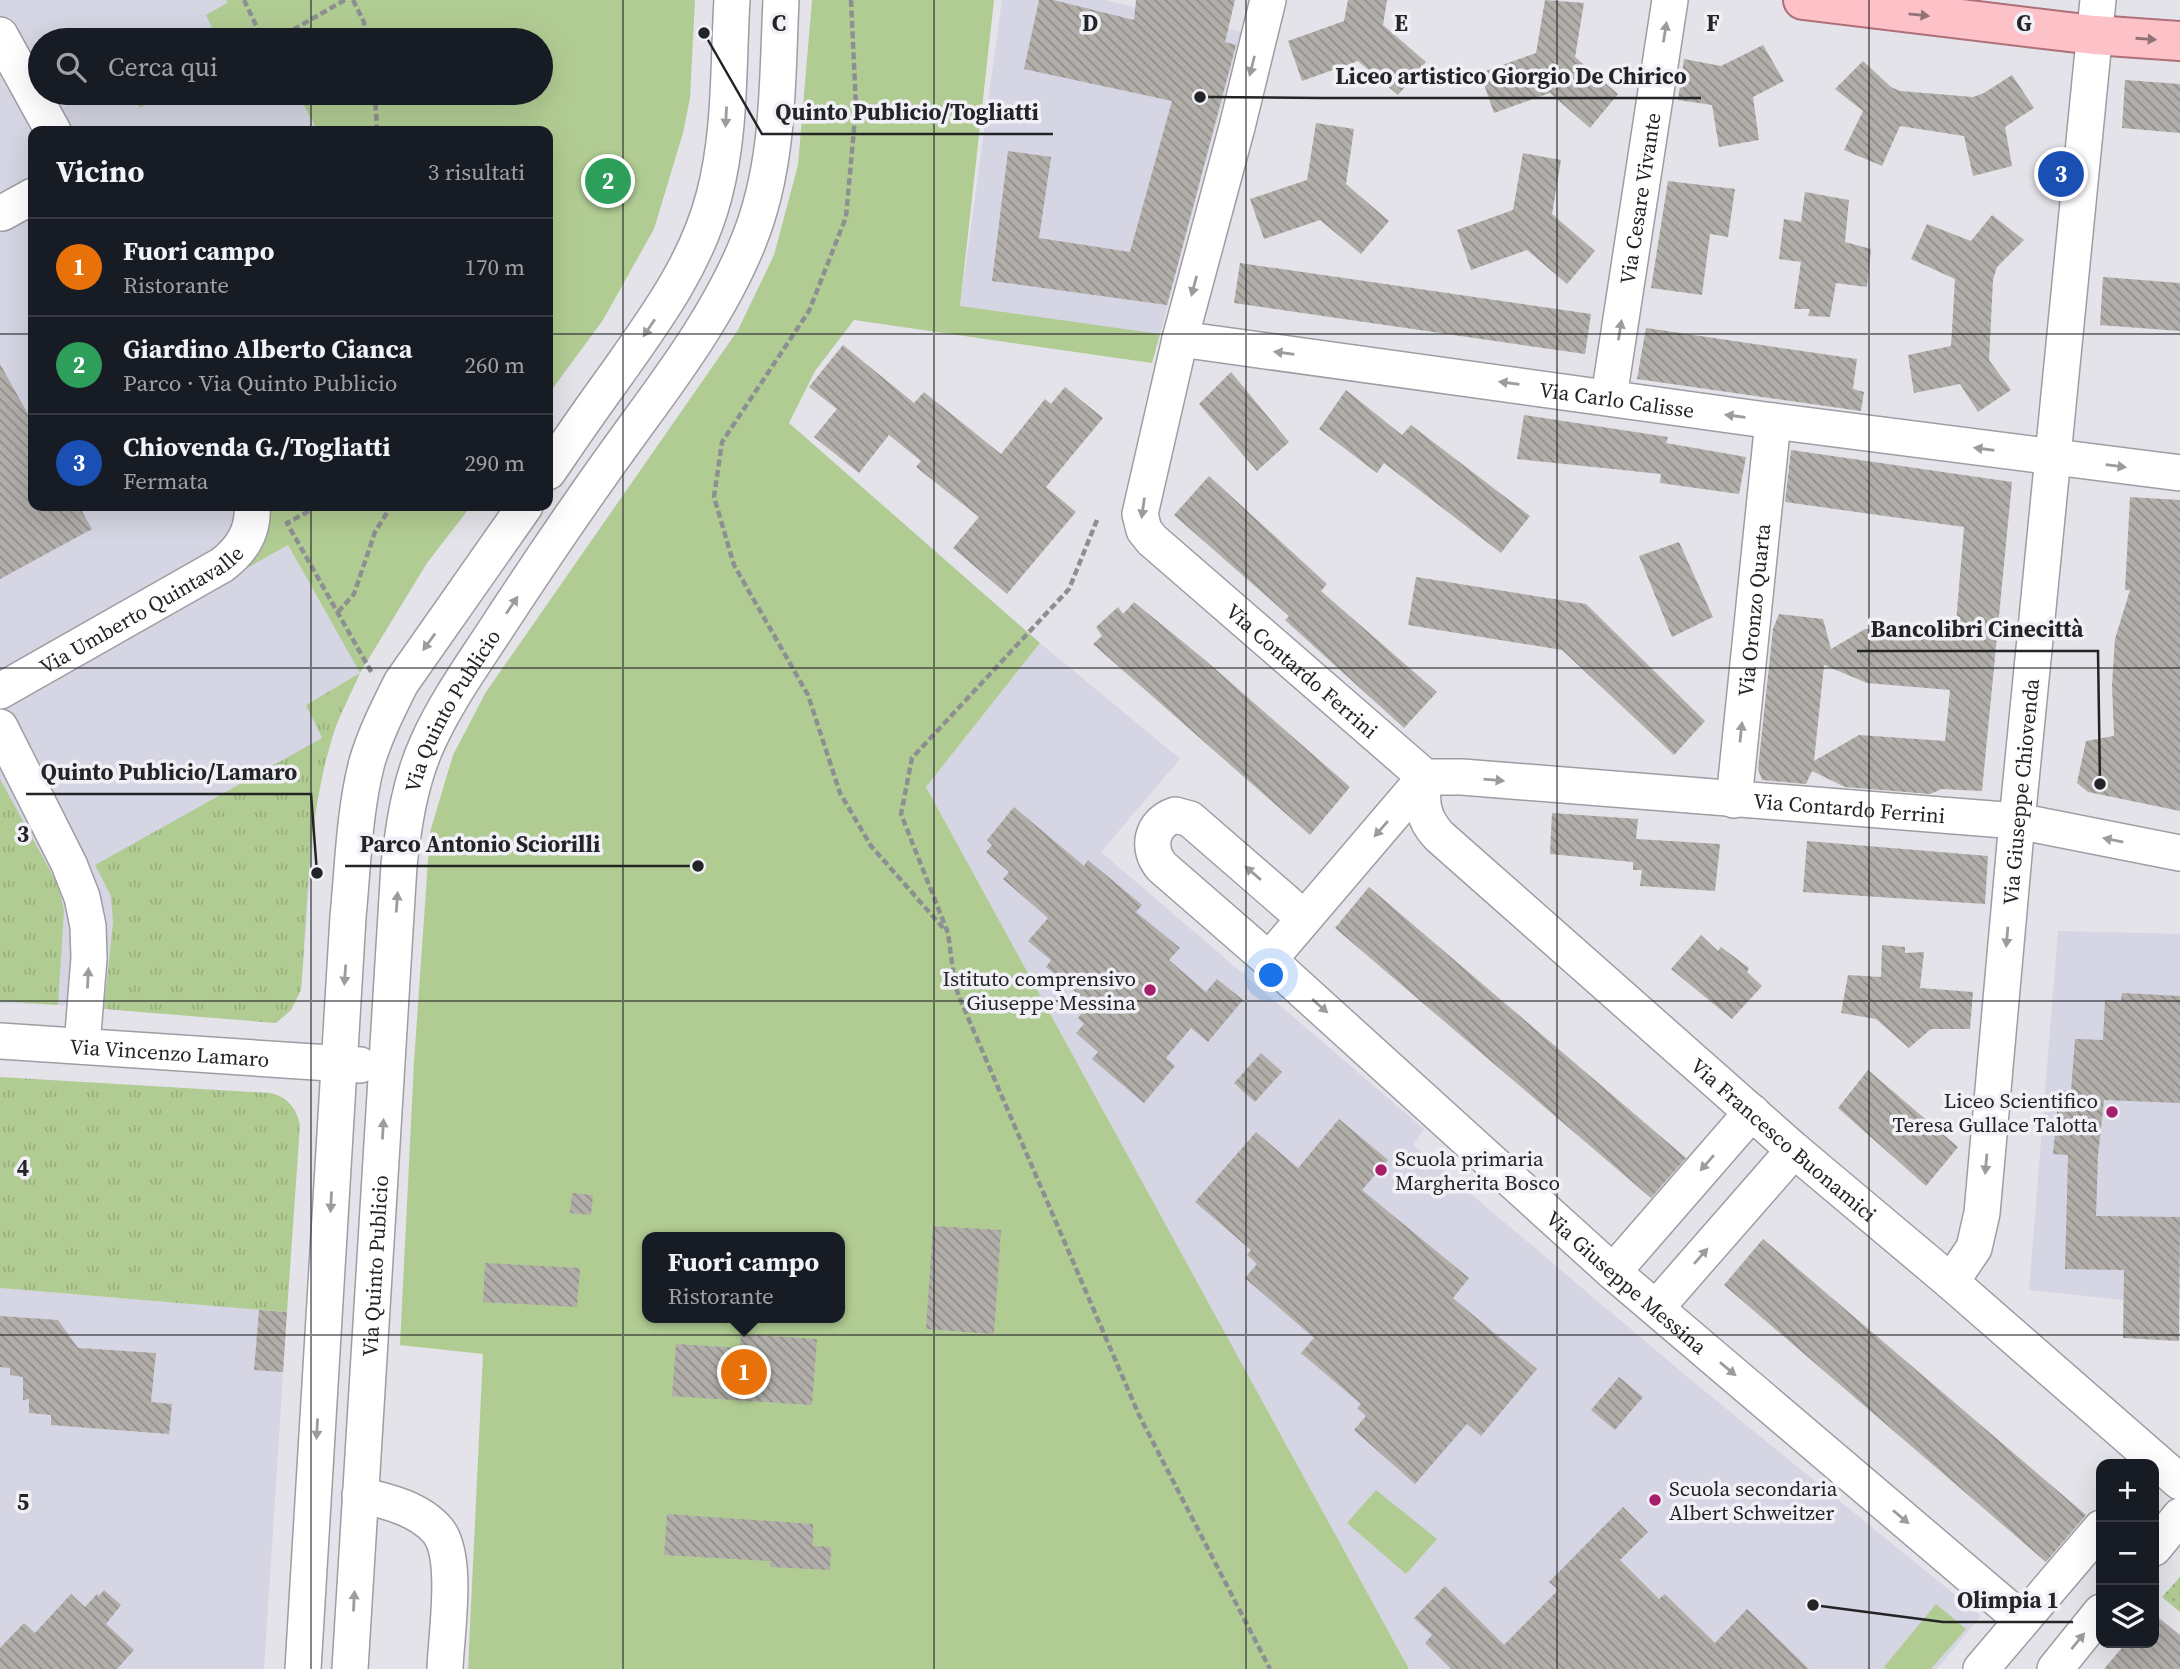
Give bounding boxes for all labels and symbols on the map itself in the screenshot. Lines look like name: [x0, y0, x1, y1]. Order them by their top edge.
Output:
text: C: [772, 7, 786, 39]
text: D: [1082, 7, 1098, 39]
text: E: [1394, 7, 1408, 39]
text: F: [1706, 7, 1720, 39]
text: G: [2016, 7, 2032, 39]
one-way arrow: [1909, 10, 1931, 21]
one-way arrow: [1660, 21, 1671, 43]
one-way arrow: [2135, 34, 2157, 45]
callout: Liceo artistico Giorgio De Chirico: [1322, 54, 1701, 98]
one-way arrow: [1246, 55, 1257, 77]
text: Liceo artistico Giorgio De Chirico: [1335, 60, 1687, 92]
callout: Quinto Publicio/Togliatti: [762, 90, 1053, 134]
text: Quinto Publicio/Togliatti: [775, 96, 1039, 128]
one-way arrow: [721, 106, 732, 128]
street label: Via Cesare Vivante: [1612, 110, 1667, 286]
pin: 3: [2038, 148, 2084, 200]
pin: 2: [585, 155, 631, 207]
one-way arrow: [1188, 275, 1199, 297]
one-way arrow: [643, 318, 656, 337]
one-way arrow: [1614, 318, 1625, 340]
one-way arrow: [1273, 347, 1295, 358]
street label: Via Carlo Calisse: [1538, 374, 1696, 424]
one-way arrow: [1498, 378, 1520, 389]
one-way arrow: [1723, 410, 1745, 421]
one-way arrow: [1973, 444, 1995, 455]
one-way arrow: [2105, 461, 2127, 472]
one-way arrow: [1137, 497, 1148, 519]
street label: Via Oronzo Quarta: [1730, 522, 1777, 698]
street label: Via Umberto Quintavalle: [34, 539, 250, 680]
one-way arrow: [505, 596, 519, 614]
street label: Via Contardo Ferrini: [1220, 596, 1384, 744]
callout: Bancolibri Cinecittà: [1857, 607, 2098, 651]
text: Bancolibri Cinecittà: [1871, 613, 2084, 645]
street label: Via Quinto Publicio: [397, 623, 507, 795]
one-way arrow: [422, 633, 436, 651]
street label: Via Giuseppe Chiovenda: [1995, 677, 2046, 906]
one-way arrow: [1736, 721, 1747, 743]
callout: Quinto Publicio/Lamaro: [26, 750, 311, 794]
text: Quinto Publicio/Lamaro: [41, 756, 297, 788]
one-way arrow: [1483, 775, 1505, 786]
street label: Via Contardo Ferrini: [1752, 786, 1946, 830]
text: 3: [17, 818, 29, 850]
one-way arrow: [1374, 820, 1389, 837]
callout: Parco Antonio Sciorilli: [345, 822, 614, 866]
text: Parco Antonio Sciorilli: [360, 828, 600, 860]
one-way arrow: [2102, 834, 2124, 845]
one-way arrow: [1244, 865, 1262, 881]
one-way arrow: [391, 891, 402, 913]
one-way arrow: [2001, 927, 2012, 949]
your location: [1254, 958, 1288, 992]
one-way arrow: [339, 964, 350, 986]
place label: Istituto comprensivo Giuseppe Messina: [943, 964, 1136, 1017]
one-way arrow: [83, 966, 94, 988]
marker: Istituto comprensivo Giuseppe Messina: [1142, 982, 1158, 998]
one-way arrow: [1311, 998, 1329, 1014]
street label: Via Vincenzo Lamaro: [69, 1031, 270, 1073]
street label: Via Francesco Buonamici: [1685, 1051, 1883, 1228]
place label: Liceo Scientifico Teresa Gullace Talotta: [1892, 1086, 2098, 1139]
marker: Liceo Scientifico Teresa Gullace Talotta: [2104, 1104, 2120, 1120]
one-way arrow: [378, 1118, 389, 1140]
place label: Scuola primaria Margherita Bosco: [1395, 1144, 1560, 1197]
text: 4: [17, 1152, 29, 1184]
one-way arrow: [1980, 1153, 1991, 1175]
one-way arrow: [1700, 1155, 1715, 1172]
marker: Scuola primaria Margherita Bosco: [1373, 1162, 1389, 1178]
street label: Via Quinto Publicio: [355, 1174, 395, 1357]
one-way arrow: [325, 1191, 336, 1213]
street label: Via Giuseppe Messina: [1540, 1204, 1714, 1361]
one-way arrow: [1693, 1247, 1709, 1265]
pin: 1: [721, 1346, 767, 1398]
one-way arrow: [1719, 1361, 1736, 1376]
one-way arrow: [312, 1418, 323, 1440]
place label: Scuola secondaria Albert Schweitzer: [1669, 1474, 1838, 1527]
text: 5: [17, 1486, 29, 1518]
marker: Scuola secondaria Albert Schweitzer: [1647, 1492, 1663, 1508]
one-way arrow: [1892, 1509, 1909, 1524]
callout: Olimpia 1: [1943, 1578, 2073, 1622]
text: Olimpia 1: [1957, 1584, 2059, 1616]
one-way arrow: [349, 1590, 360, 1612]
one-way arrow: [2070, 1632, 2085, 1649]

